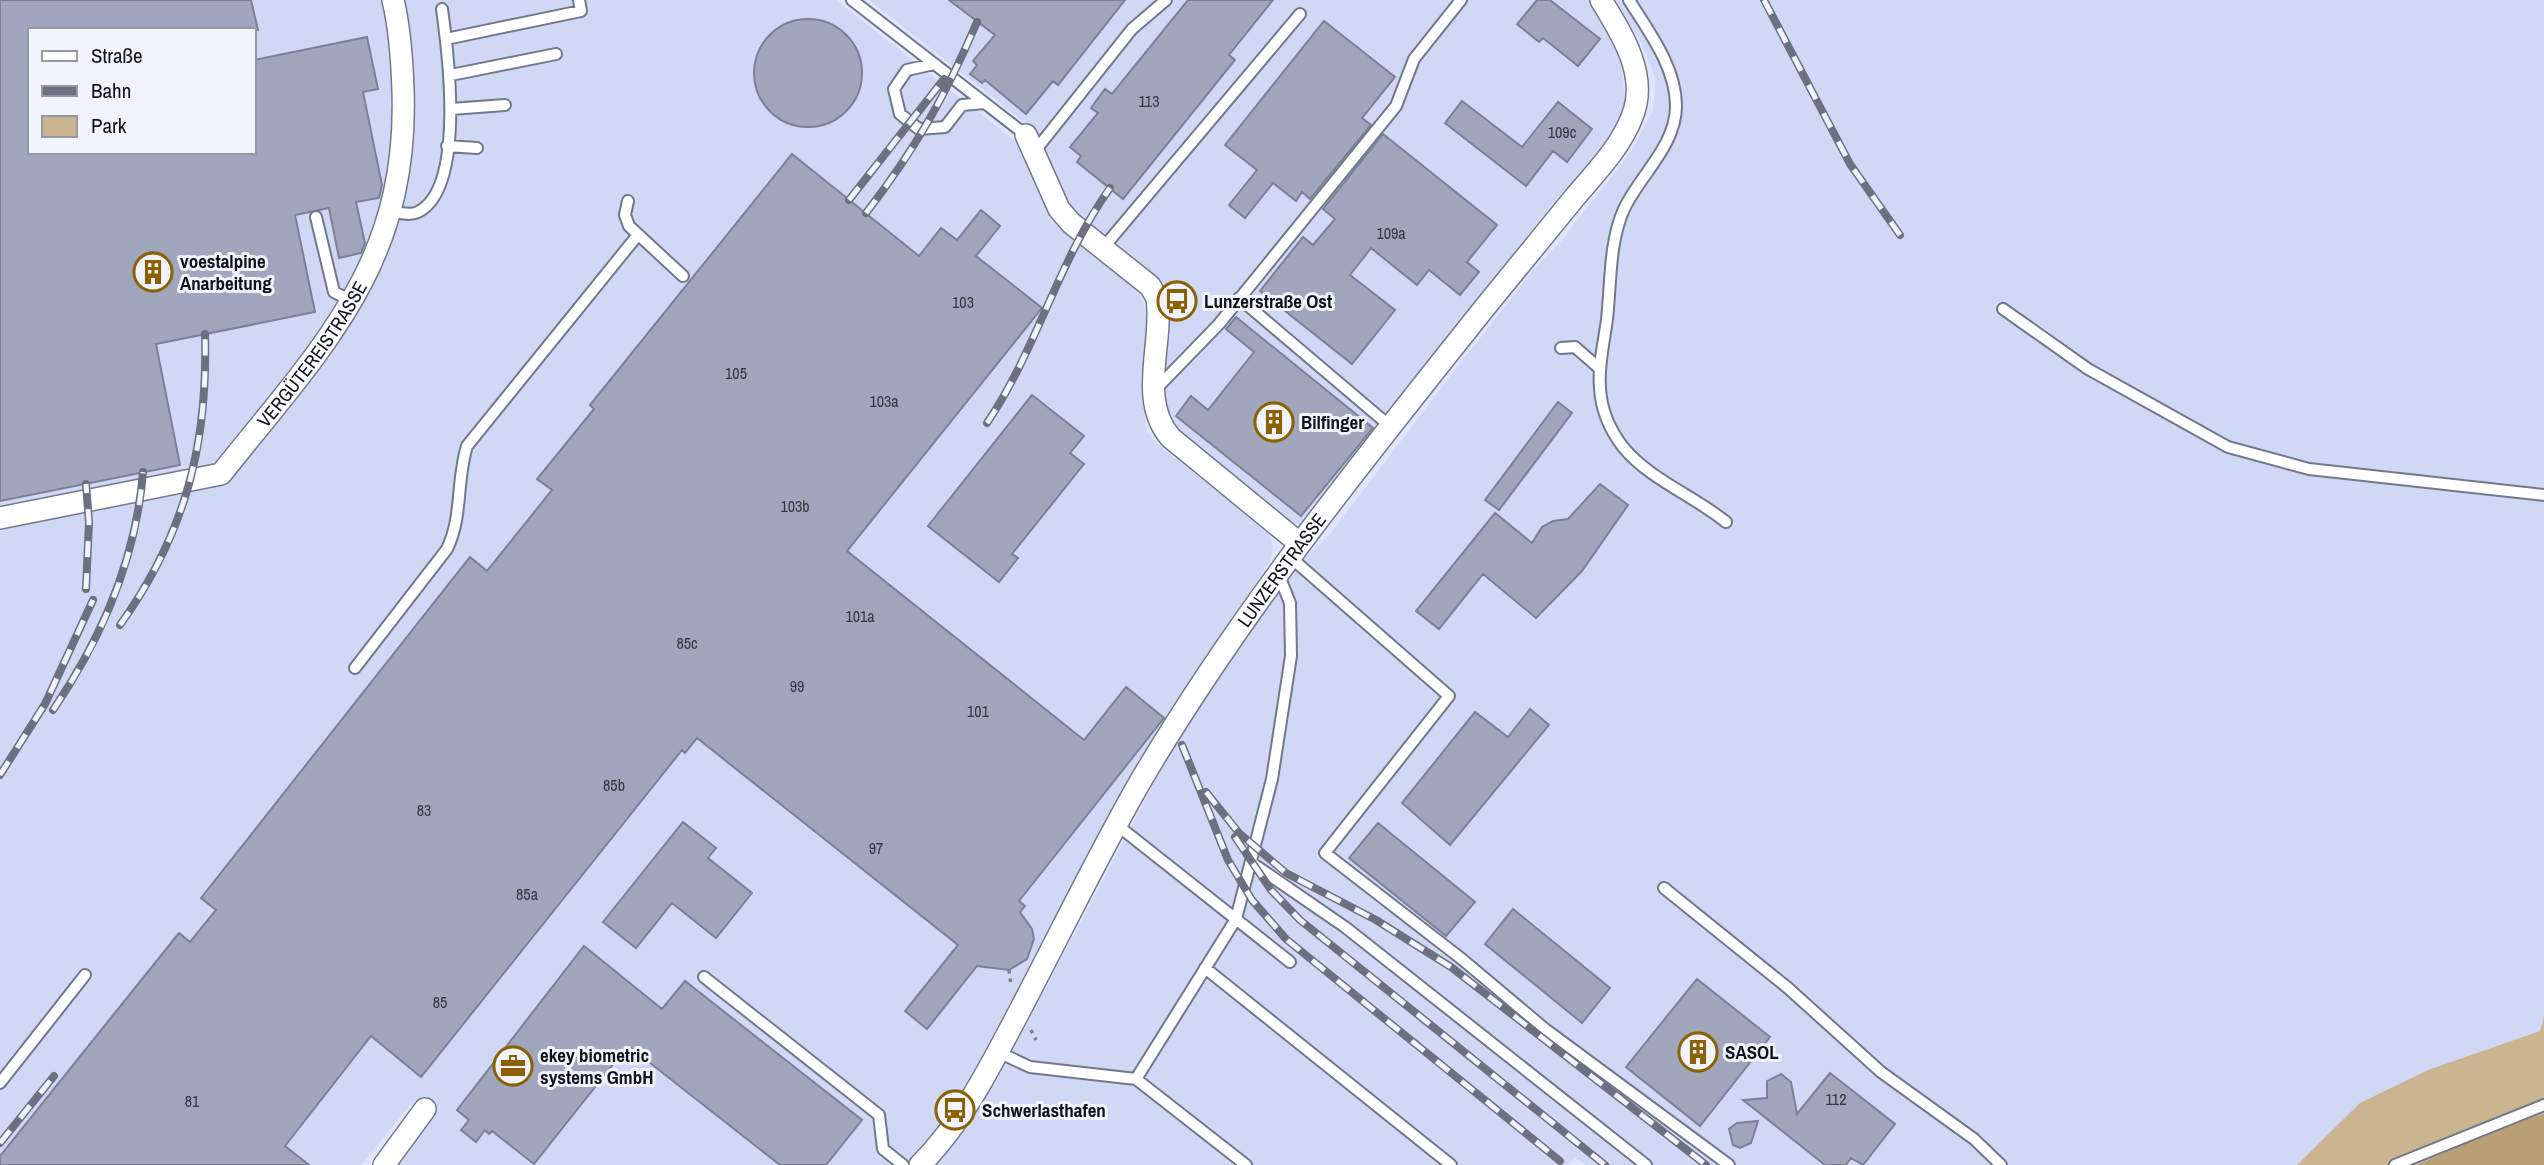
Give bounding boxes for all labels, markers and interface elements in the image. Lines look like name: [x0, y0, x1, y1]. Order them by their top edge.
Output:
legend: [28, 28, 256, 154]
text: Straße: [91, 41, 143, 70]
text: Bahn: [91, 76, 131, 105]
house number: 113: [1139, 90, 1159, 112]
text: Park: [91, 111, 127, 140]
house number: 109c: [1548, 121, 1577, 143]
house number: 109a: [1376, 222, 1406, 244]
place label: voestalpine Anarbeitung: [180, 248, 272, 296]
building icon: voestalpine Anarbeitung: [132, 251, 174, 293]
street label: VERGÜTEREISTRASSE: [251, 277, 373, 433]
bus stop icon: Lunzerstraße Ost: [1156, 280, 1198, 322]
place label: Lunzerstraße Ost: [1204, 288, 1332, 314]
house number: 103: [952, 291, 974, 313]
house number: 105: [725, 362, 747, 384]
house number: 103a: [869, 390, 899, 412]
building icon: Bilfinger: [1253, 401, 1295, 443]
place label: Bilfinger: [1301, 409, 1364, 435]
house number: 103b: [780, 495, 810, 517]
street label: LUNZERSTRASSE: [1231, 508, 1332, 632]
house number: 101a: [845, 605, 875, 627]
house number: 85c: [676, 632, 698, 654]
house number: 99: [790, 675, 804, 697]
house number: 101: [967, 700, 990, 722]
house number: 85b: [603, 774, 625, 796]
house number: 83: [417, 799, 431, 821]
house number: 97: [869, 837, 883, 859]
house number: 85a: [516, 883, 539, 905]
house number: 85: [433, 991, 447, 1013]
building icon: SASOL: [1677, 1031, 1719, 1073]
place label: SASOL: [1725, 1039, 1779, 1065]
place label: ekey biometric systems GmbH: [540, 1042, 653, 1090]
office icon: ekey biometric systems GmbH: [492, 1045, 534, 1087]
house number: 112: [1826, 1088, 1846, 1110]
bus stop icon: Schwerlasthafen: [934, 1089, 976, 1131]
house number: 81: [185, 1090, 200, 1112]
place label: Schwerlasthafen: [982, 1097, 1106, 1123]

